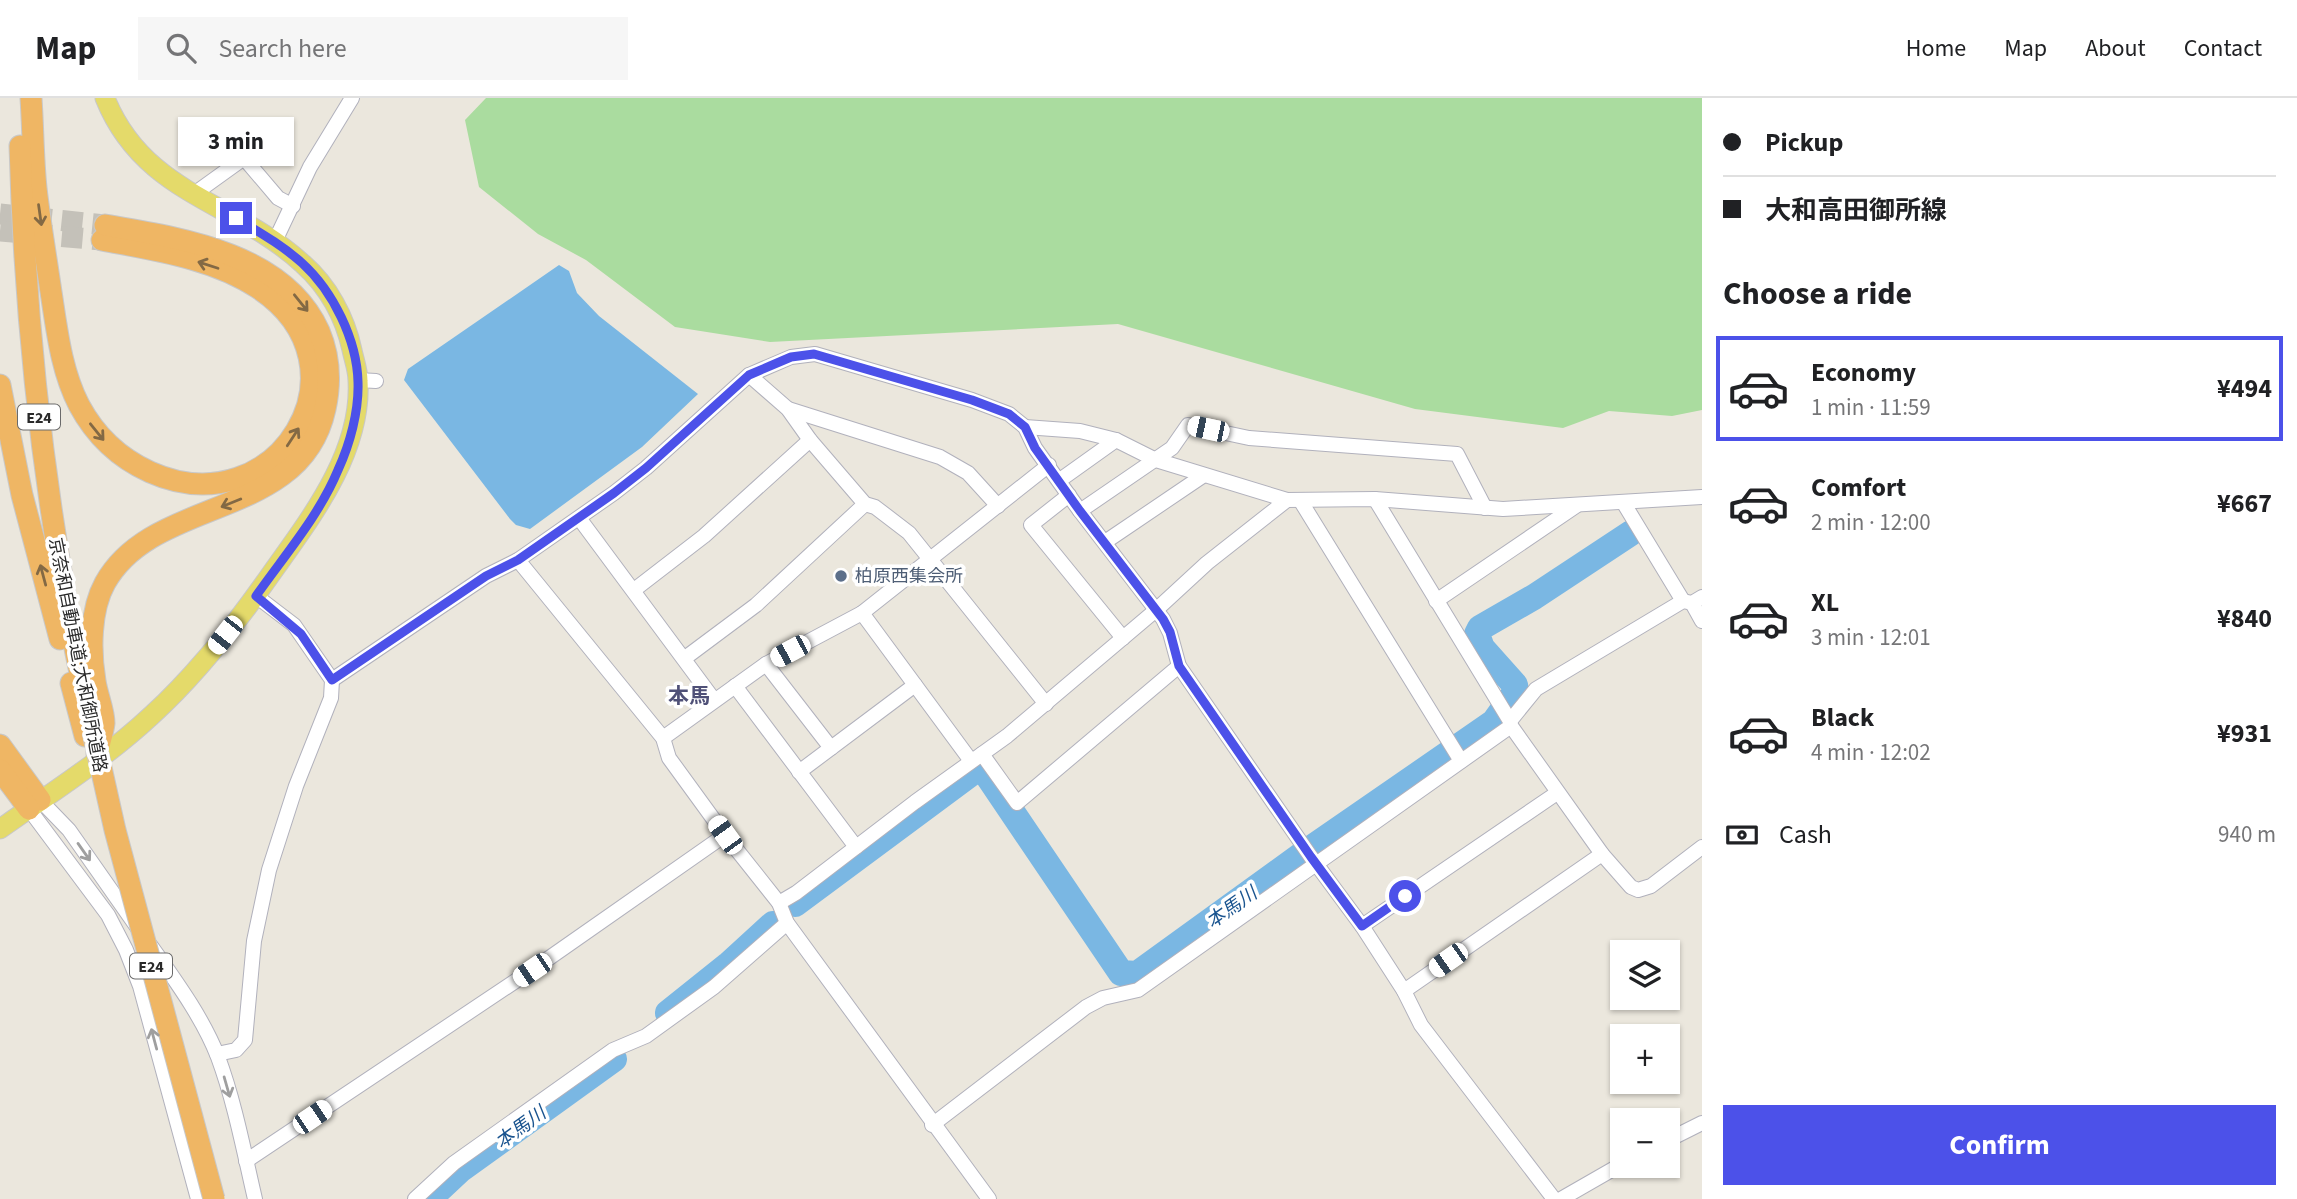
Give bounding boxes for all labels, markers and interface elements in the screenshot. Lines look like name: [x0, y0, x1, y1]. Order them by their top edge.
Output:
search box: [138, 17, 628, 80]
text: Map: [35, 25, 96, 72]
icon: search: [162, 29, 200, 67]
text: Search here: [218, 30, 347, 67]
text: Home: [1906, 31, 1966, 66]
text: Map: [2004, 31, 2047, 66]
text: About: [2085, 31, 2146, 66]
text: Contact: [2184, 31, 2262, 66]
callout: 3 min: [178, 116, 294, 166]
text: Pickup: [1765, 124, 1843, 161]
text: 3 min: [208, 125, 264, 158]
text: 大和高田御所線: [1765, 192, 1947, 229]
route end: [220, 202, 252, 234]
one-way arrow: [34, 203, 47, 226]
one-way arrow: [198, 258, 220, 271]
text: Choose a ride: [1723, 271, 1912, 317]
one-way arrow: [293, 294, 309, 312]
text: Economy: [1811, 354, 1916, 391]
icon: car: [1727, 357, 1790, 420]
text: ¥494: [2217, 370, 2272, 407]
text: 1 min · 11:59: [1811, 391, 1931, 424]
road number: E24: [18, 404, 60, 430]
car: [1186, 414, 1231, 444]
one-way arrow: [90, 422, 105, 440]
one-way arrow: [285, 428, 300, 447]
text: Comfort: [1811, 469, 1906, 506]
icon: car: [1727, 472, 1790, 535]
text: ¥667: [2217, 485, 2272, 522]
one-way arrow: [221, 498, 242, 511]
text: 2 min · 12:00: [1811, 506, 1931, 539]
street label: 京奈和自動車道;大和御所道路: [42, 536, 113, 775]
one-way arrow: [36, 564, 49, 587]
place label: 柏原西集会所: [855, 564, 963, 589]
marker: 柏原西集会所: [833, 568, 849, 584]
text: XL: [1811, 584, 1839, 621]
icon: car: [1727, 587, 1790, 650]
text: ¥840: [2217, 600, 2272, 637]
car: [204, 612, 247, 658]
text: 3 min · 12:01: [1811, 621, 1931, 654]
car: [767, 632, 814, 670]
district label: 本馬: [668, 681, 710, 711]
text: Black: [1811, 699, 1874, 736]
icon: car: [1727, 702, 1790, 765]
text: ¥931: [2217, 715, 2272, 752]
text: 4 min · 12:02: [1811, 736, 1931, 769]
car: [705, 812, 746, 858]
icon: cash: [1723, 816, 1761, 854]
text: Cash: [1779, 816, 1832, 853]
text: 940 m: [2218, 818, 2276, 851]
one-way arrow: [77, 842, 91, 861]
water label: 本馬川: [1201, 880, 1265, 936]
route start: [1389, 880, 1421, 912]
car: [1425, 939, 1472, 981]
map controls: [1610, 940, 1680, 1178]
button: layers: [1610, 940, 1680, 1010]
car: [509, 950, 556, 990]
road number: E24: [130, 954, 172, 978]
button: +: [1610, 1024, 1680, 1094]
one-way arrow: [147, 1028, 160, 1051]
one-way arrow: [222, 1076, 235, 1098]
car: [289, 1097, 336, 1137]
water label: 本馬川: [490, 1099, 553, 1156]
button: Confirm: [1723, 1105, 2276, 1185]
button: −: [1610, 1108, 1680, 1178]

